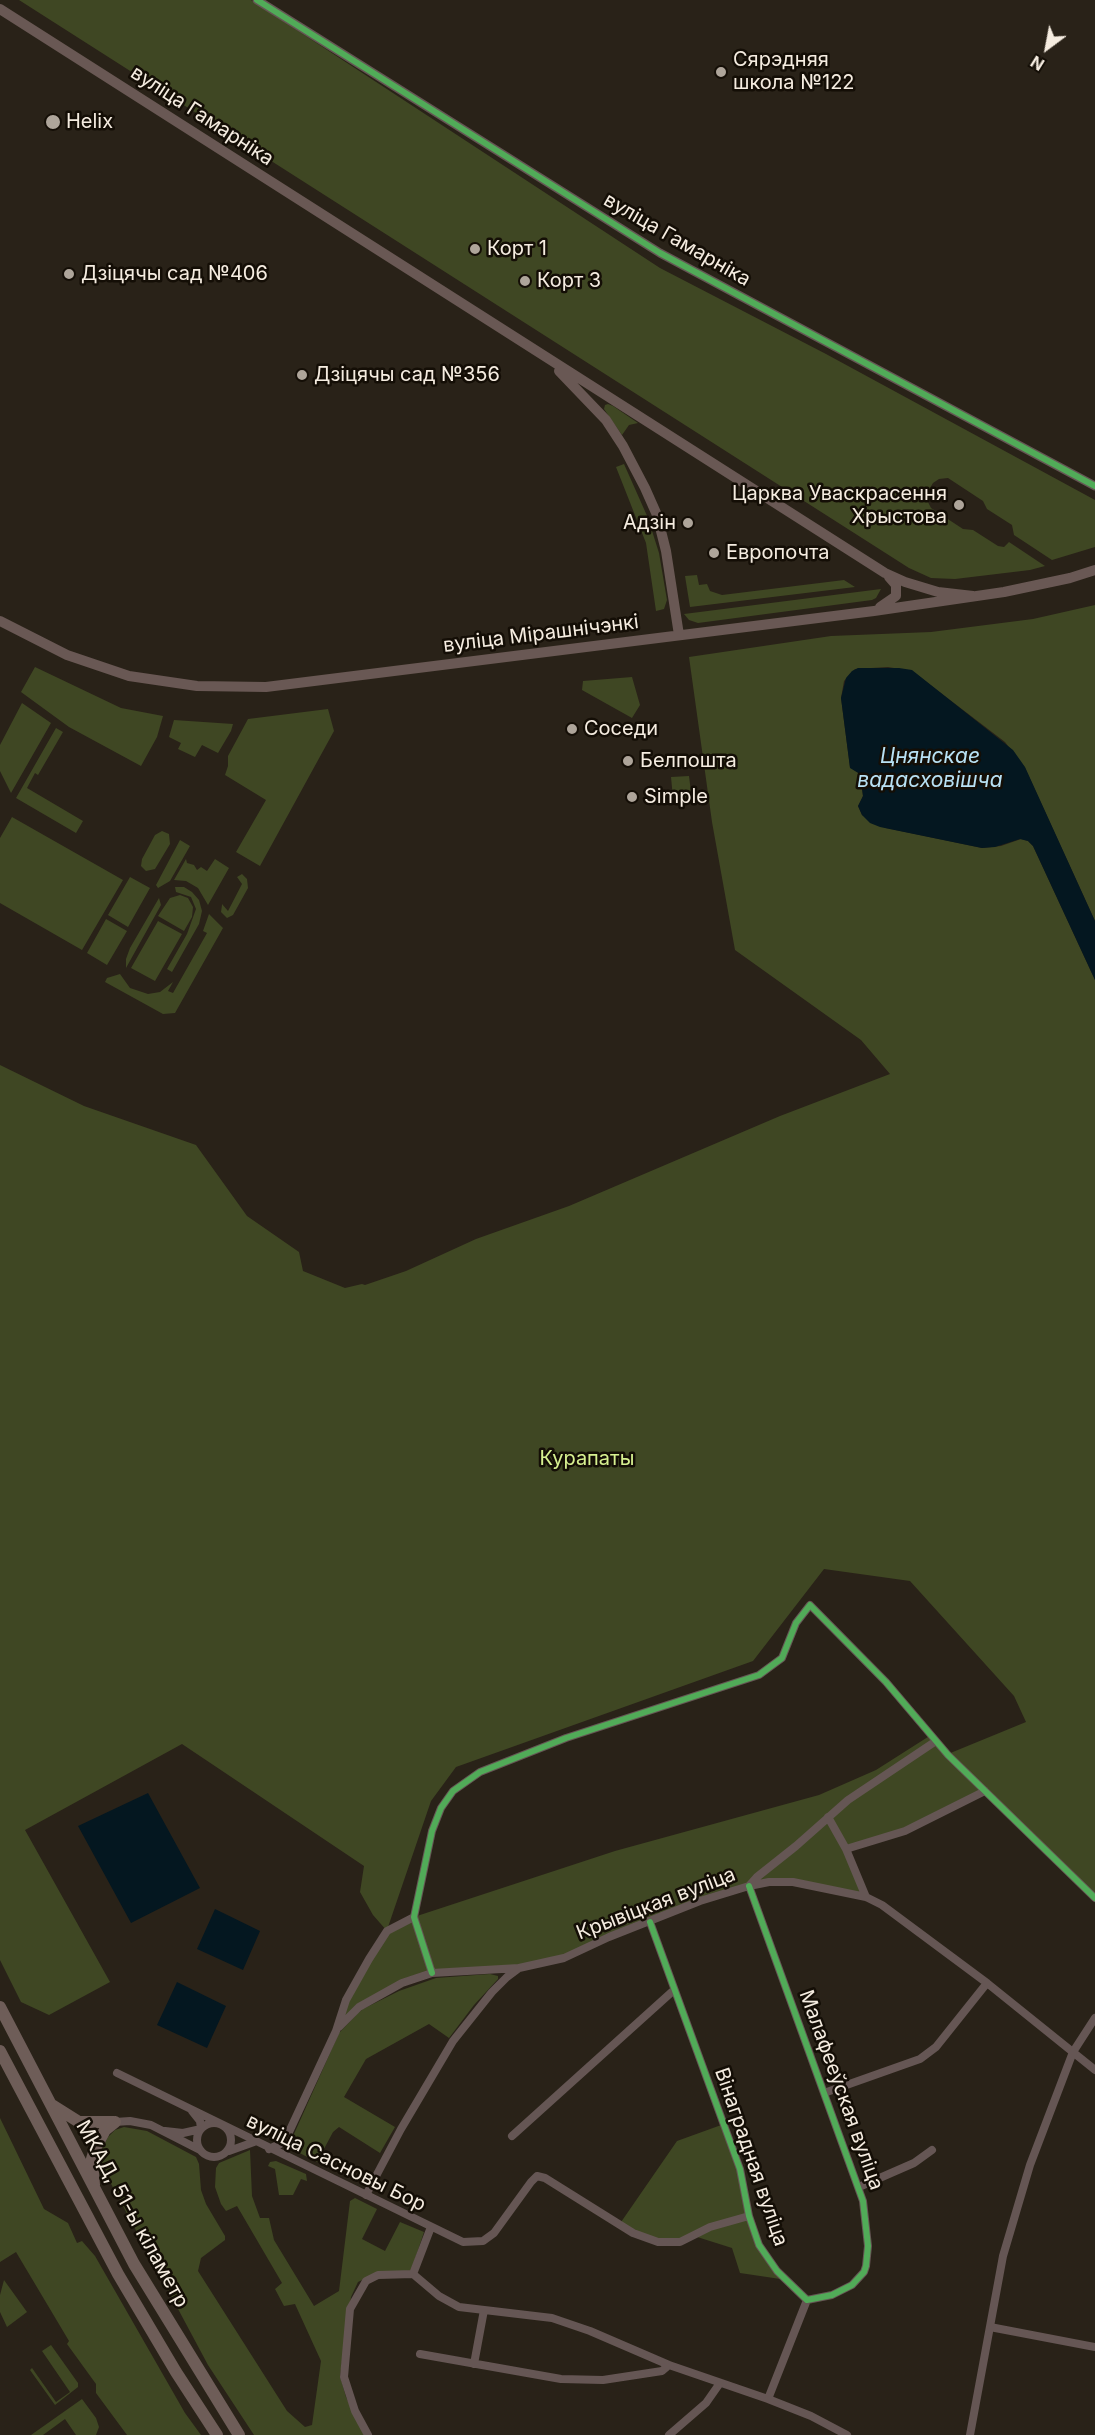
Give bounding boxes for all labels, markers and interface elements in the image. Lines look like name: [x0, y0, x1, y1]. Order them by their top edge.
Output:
north arrow: [1017, 18, 1077, 78]
place label: Сярэдняя школа №122: [733, 48, 855, 95]
text: N: [1027, 52, 1048, 75]
street label: вуліца Гамарніка: [126, 61, 278, 171]
marker: Сярэдняя школа №122: [714, 65, 728, 79]
place label: Helix: [66, 110, 113, 134]
marker: Helix: [44, 113, 62, 131]
street label: вуліца Гамарніка: [599, 188, 755, 292]
place label: Корт 1: [487, 237, 547, 261]
marker: Корт 1: [468, 242, 482, 256]
place label: Дзіцячы сад №406: [81, 262, 268, 286]
marker: Дзіцячы сад №406: [62, 267, 76, 281]
place label: Корт 3: [537, 269, 601, 293]
marker: Корт 3: [518, 274, 532, 288]
place label: Дзіцячы сад №356: [314, 363, 500, 387]
marker: Дзіцячы сад №356: [295, 368, 309, 382]
place label: Царква Уваскрасення Хрыстова: [732, 482, 947, 529]
marker: Царква Уваскрасення Хрыстова: [952, 498, 966, 512]
place label: Адзін: [623, 511, 676, 535]
marker: Адзін: [681, 516, 695, 530]
place label: Европочта: [726, 541, 830, 565]
marker: Европочта: [707, 546, 721, 560]
street label: вуліца Мірашнічэнкі: [442, 610, 640, 658]
place label: Соседи: [584, 717, 658, 741]
marker: Соседи: [565, 722, 579, 736]
water label: Цнянскае вадасховішча: [857, 744, 1003, 794]
place label: Белпошта: [640, 749, 737, 773]
marker: Белпошта: [621, 754, 635, 768]
place label: Simple: [644, 785, 708, 809]
marker: Simple: [625, 790, 639, 804]
park label: Курапаты: [540, 1447, 634, 1471]
street label: Крывіцкая вуліца: [573, 1863, 739, 1945]
street label: Малафееўская вуліца: [794, 1987, 888, 2193]
street label: Вінаградная вуліца: [709, 2065, 793, 2249]
street label: вуліца Сасновы Бор: [242, 2109, 430, 2217]
street label: МКАД, 51-ы кіламетр: [71, 2116, 193, 2312]

